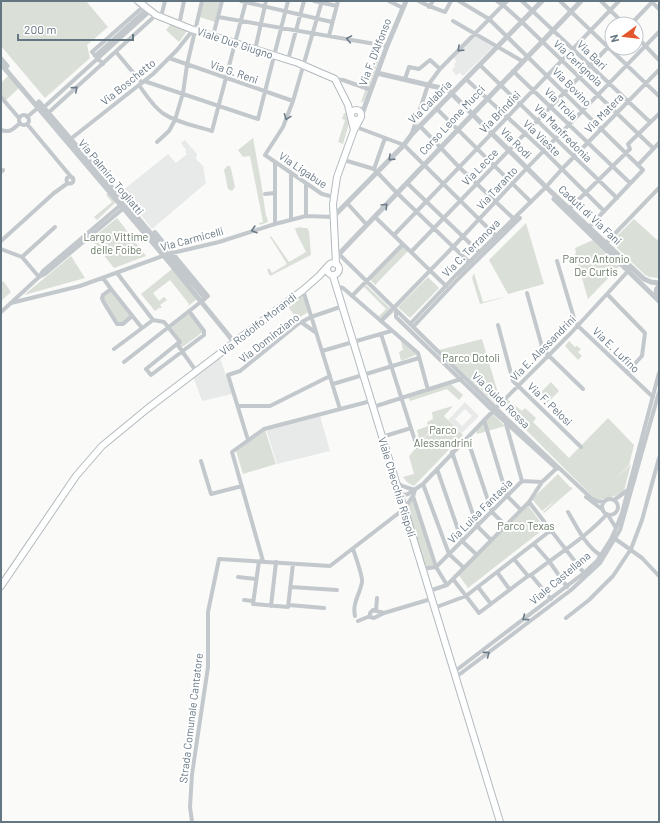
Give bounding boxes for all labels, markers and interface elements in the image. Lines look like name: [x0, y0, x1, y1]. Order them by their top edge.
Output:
scale bar: [18, 16, 133, 42]
street label: Via F. D'Alfonso: [356, 16, 393, 87]
north arrow: [604, 16, 644, 56]
text: 200 m: [24, 22, 56, 36]
street label: Viale Due Giugno: [195, 24, 275, 61]
text: N: [607, 33, 621, 44]
one-way arrow: [345, 36, 352, 44]
street label: Via Cerignola: [551, 37, 606, 89]
street label: Via Bari: [575, 37, 610, 72]
one-way arrow: [457, 44, 465, 52]
street label: Via Boschetto: [98, 56, 158, 108]
street label: Via G. Reni: [208, 57, 260, 86]
street label: Via Bovino: [550, 64, 595, 109]
street label: Via Calabria: [405, 77, 454, 126]
street label: Corso Leone Mucci: [416, 82, 487, 157]
street label: Via Troia: [542, 85, 581, 123]
one-way arrow: [70, 87, 77, 94]
street label: Via Brindisi: [476, 88, 523, 135]
street label: Via Matera: [582, 90, 626, 135]
street label: Via Manfredonia: [532, 101, 595, 164]
one-way arrow: [284, 113, 292, 120]
street label: Via Vieste: [521, 117, 564, 159]
street label: Via Rodi: [498, 124, 535, 161]
street label: Via Palmiro Togliatti: [76, 136, 147, 217]
street label: Via Lecce: [459, 145, 501, 188]
street label: Via Ligabue: [277, 149, 330, 191]
one-way arrow: [388, 153, 396, 161]
street label: Via Taranto: [473, 163, 520, 212]
street label: Caduti di Via Fani: [556, 182, 625, 247]
one-way arrow: [380, 203, 388, 211]
street label: Via C. Terranova: [439, 216, 502, 279]
street label: Via Carmicelli: [159, 224, 225, 253]
one-way arrow: [251, 226, 258, 234]
park label: Largo Vittime delle Foibe: [84, 230, 149, 256]
park label: Parco Antonio De Curtis: [562, 252, 630, 278]
street label: Via Rodolfo Morandi: [217, 289, 299, 358]
street label: Via Dominziano: [236, 310, 301, 365]
street label: Via E. Alessandrini: [507, 312, 578, 383]
street label: Via E. Lufino: [590, 324, 642, 375]
park label: Parco Dotoli: [442, 351, 500, 364]
street label: Via Guido Rossa: [470, 369, 533, 431]
street label: Via F. Pelosi: [525, 379, 575, 428]
park label: Parco Alessandrini: [414, 423, 472, 449]
street label: Viale Checchia Rispoli: [376, 435, 419, 539]
street label: Via Luisa Fantasia: [445, 476, 515, 546]
park label: Parco Texas: [497, 519, 555, 532]
street label: Viale Castellana: [527, 549, 593, 607]
one-way arrow: [522, 614, 529, 621]
street label: Strada Comunale Cantatore: [176, 652, 205, 784]
one-way arrow: [482, 652, 489, 659]

